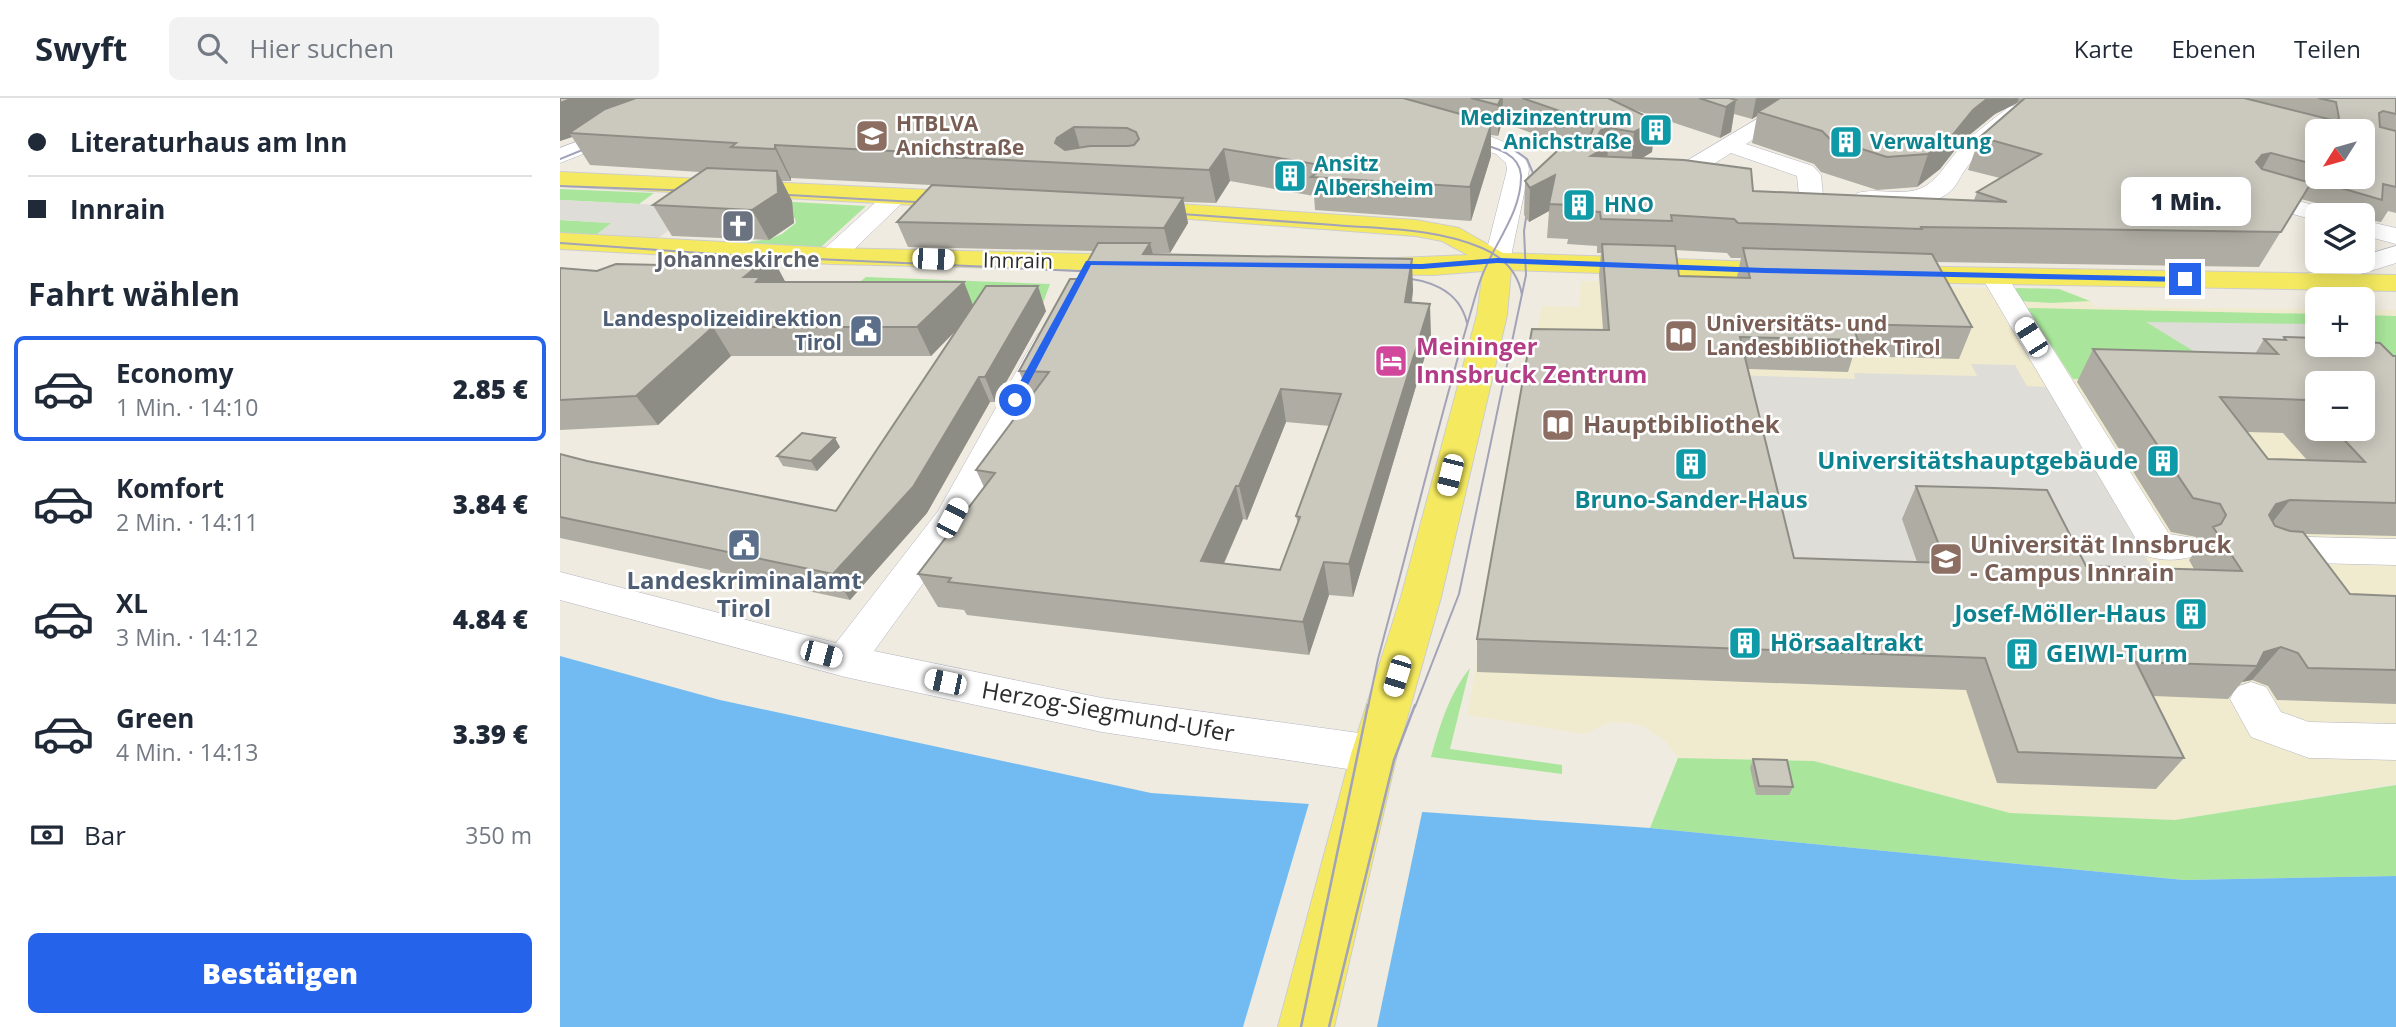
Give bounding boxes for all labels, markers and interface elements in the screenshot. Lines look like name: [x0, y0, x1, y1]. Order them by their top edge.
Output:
search box: [169, 17, 659, 80]
text: Swyft: [35, 26, 127, 71]
icon: search: [193, 29, 231, 67]
text: Hier suchen: [249, 30, 394, 66]
text: Karte: [2074, 32, 2134, 65]
text: Ebenen: [2172, 32, 2256, 65]
text: Teilen: [2294, 32, 2361, 65]
place label: Medizinzentrum Anichstraße: [1460, 103, 1632, 155]
place label: HTBLVA Anichstraße: [896, 109, 1024, 161]
building icon: Medizinzentrum Anichstraße: [1637, 111, 1675, 149]
school or university icon: HTBLVA Anichstraße: [853, 117, 891, 155]
north arrow: [2305, 119, 2375, 189]
map controls: [2305, 119, 2375, 441]
building icon: Verwaltung: [1827, 123, 1865, 161]
text: Literaturhaus am Inn: [70, 124, 347, 160]
place label: Verwaltung: [1870, 127, 1991, 155]
place label: Ansitz Albersheim: [1314, 149, 1434, 201]
building icon: Ansitz Albersheim: [1271, 157, 1309, 195]
callout: 1 Min.: [2120, 178, 2250, 226]
text: 1 Min.: [2150, 185, 2222, 217]
building icon: HNO: [1560, 186, 1598, 224]
place label: HNO: [1604, 190, 1654, 218]
text: Innrain: [70, 191, 165, 227]
button: layers: [2305, 203, 2375, 273]
church icon: Johanneskirche: [719, 207, 757, 245]
place label: Johanneskirche: [655, 245, 819, 273]
street label: Innrain: [983, 245, 1053, 275]
car: [912, 248, 955, 270]
route end: [2169, 263, 2201, 295]
text: Fahrt wählen: [28, 272, 240, 315]
button: +: [2305, 287, 2375, 357]
place label: Landespolizeidirektion Tirol: [602, 304, 842, 356]
place label: Universitäts- und Landesbibliothek Tirol: [1706, 309, 1941, 361]
public building icon: Landespolizeidirektion Tirol: [847, 312, 885, 350]
car: [2011, 314, 2052, 360]
library icon: Universitäts- und Landesbibliothek Tirol: [1662, 317, 1700, 355]
place label: Meininger Innsbruck Zentrum: [1416, 329, 1647, 390]
hotel icon: Meininger Innsbruck Zentrum: [1372, 342, 1410, 380]
text: Economy: [116, 355, 234, 391]
icon: car: [32, 357, 95, 420]
text: 2.85 €: [453, 371, 528, 407]
button: −: [2305, 371, 2375, 441]
route start: [999, 384, 1031, 416]
text: 1 Min. · 14:10: [116, 391, 258, 423]
library icon: Hauptbibliothek: [1539, 406, 1577, 444]
place label: Hauptbibliothek: [1583, 407, 1780, 440]
building icon: Universitätshauptgebäude: [2144, 442, 2182, 480]
place label: Universitätshauptgebäude: [1817, 443, 2138, 476]
building icon: Bruno-Sander-Haus: [1672, 445, 1710, 483]
car: [1435, 452, 1466, 498]
text: Komfort: [116, 470, 224, 506]
icon: car: [32, 472, 95, 535]
place label: Bruno-Sander-Haus: [1574, 482, 1808, 515]
text: 3.84 €: [453, 486, 528, 522]
car: [933, 495, 972, 541]
text: 2 Min. · 14:11: [116, 506, 258, 538]
public building icon: Landeskriminalamt Tirol: [725, 526, 763, 564]
place label: Universität Innsbruck - Campus Innrain: [1970, 527, 2231, 588]
school or university icon: Universität Innsbruck - Campus Innrain: [1927, 540, 1965, 578]
place label: Landeskriminalamt Tirol: [626, 563, 862, 624]
text: XL: [116, 585, 148, 621]
icon: car: [32, 587, 95, 650]
building icon: Josef-Möller-Haus: [2172, 595, 2210, 633]
place label: Josef-Möller-Haus: [1953, 596, 2166, 629]
text: 4.84 €: [453, 601, 528, 637]
text: 3 Min. · 14:12: [116, 621, 258, 653]
building icon: Hörsaaltrakt: [1726, 624, 1764, 662]
place label: Hörsaaltrakt: [1770, 625, 1923, 658]
building icon: GEIWI-Turm: [2003, 635, 2041, 673]
place label: GEIWI-Turm: [2046, 636, 2188, 669]
car: [798, 638, 845, 670]
car: [1381, 653, 1414, 699]
car: [923, 667, 968, 697]
street label: Herzog-Siegmund-Ufer: [979, 672, 1237, 749]
text: Green: [116, 700, 194, 736]
icon: car: [32, 702, 95, 765]
text: 3.39 €: [453, 716, 528, 752]
text: 4 Min. · 14:13: [116, 736, 258, 768]
icon: cash: [28, 816, 66, 854]
text: Bar: [84, 817, 126, 853]
text: 350 m: [465, 819, 532, 851]
button: Bestätigen: [28, 933, 532, 1013]

